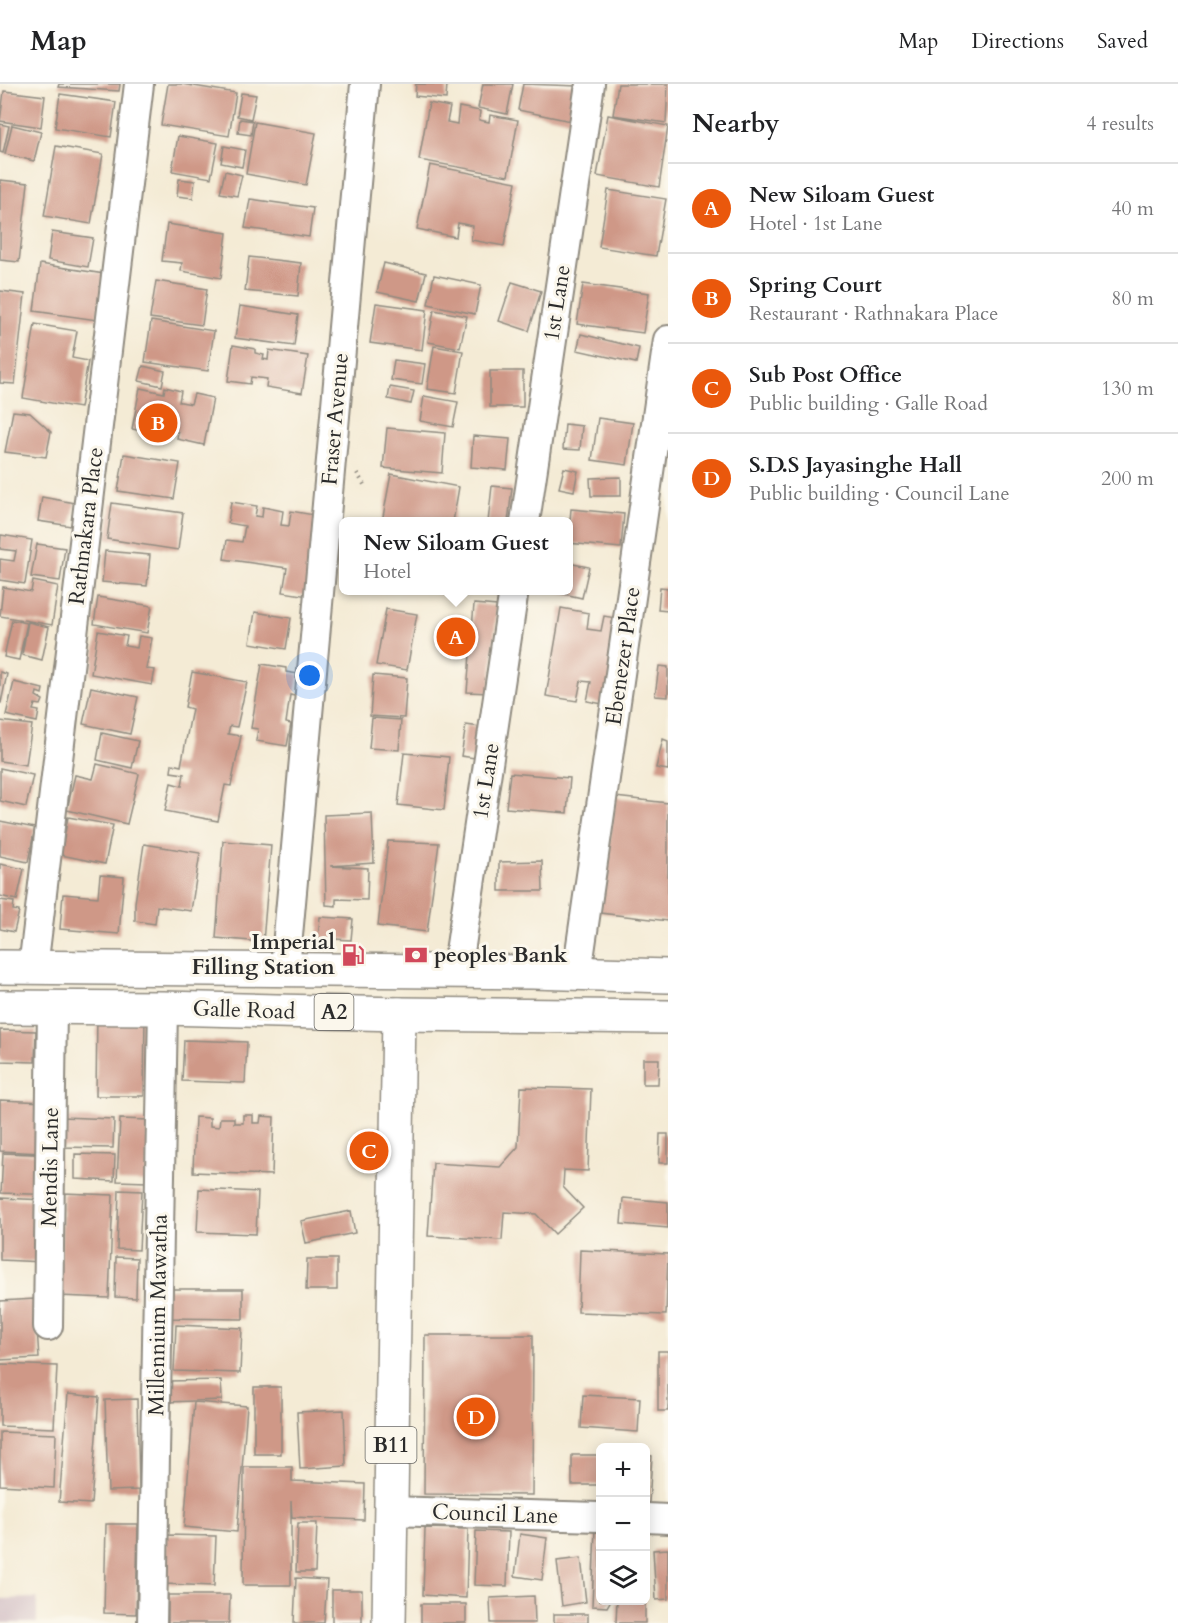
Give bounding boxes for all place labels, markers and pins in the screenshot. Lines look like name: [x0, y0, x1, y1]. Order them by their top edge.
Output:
pin: B: [138, 400, 178, 446]
pin: A: [436, 614, 476, 660]
place label: Imperial Filling Station: [191, 927, 336, 982]
place label: peoples Bank: [434, 940, 568, 970]
fuel station icon: Imperial Filling Station: [340, 942, 366, 968]
bank icon: peoples Bank: [403, 942, 429, 968]
pin: C: [350, 1128, 388, 1174]
pin: D: [456, 1394, 496, 1440]

